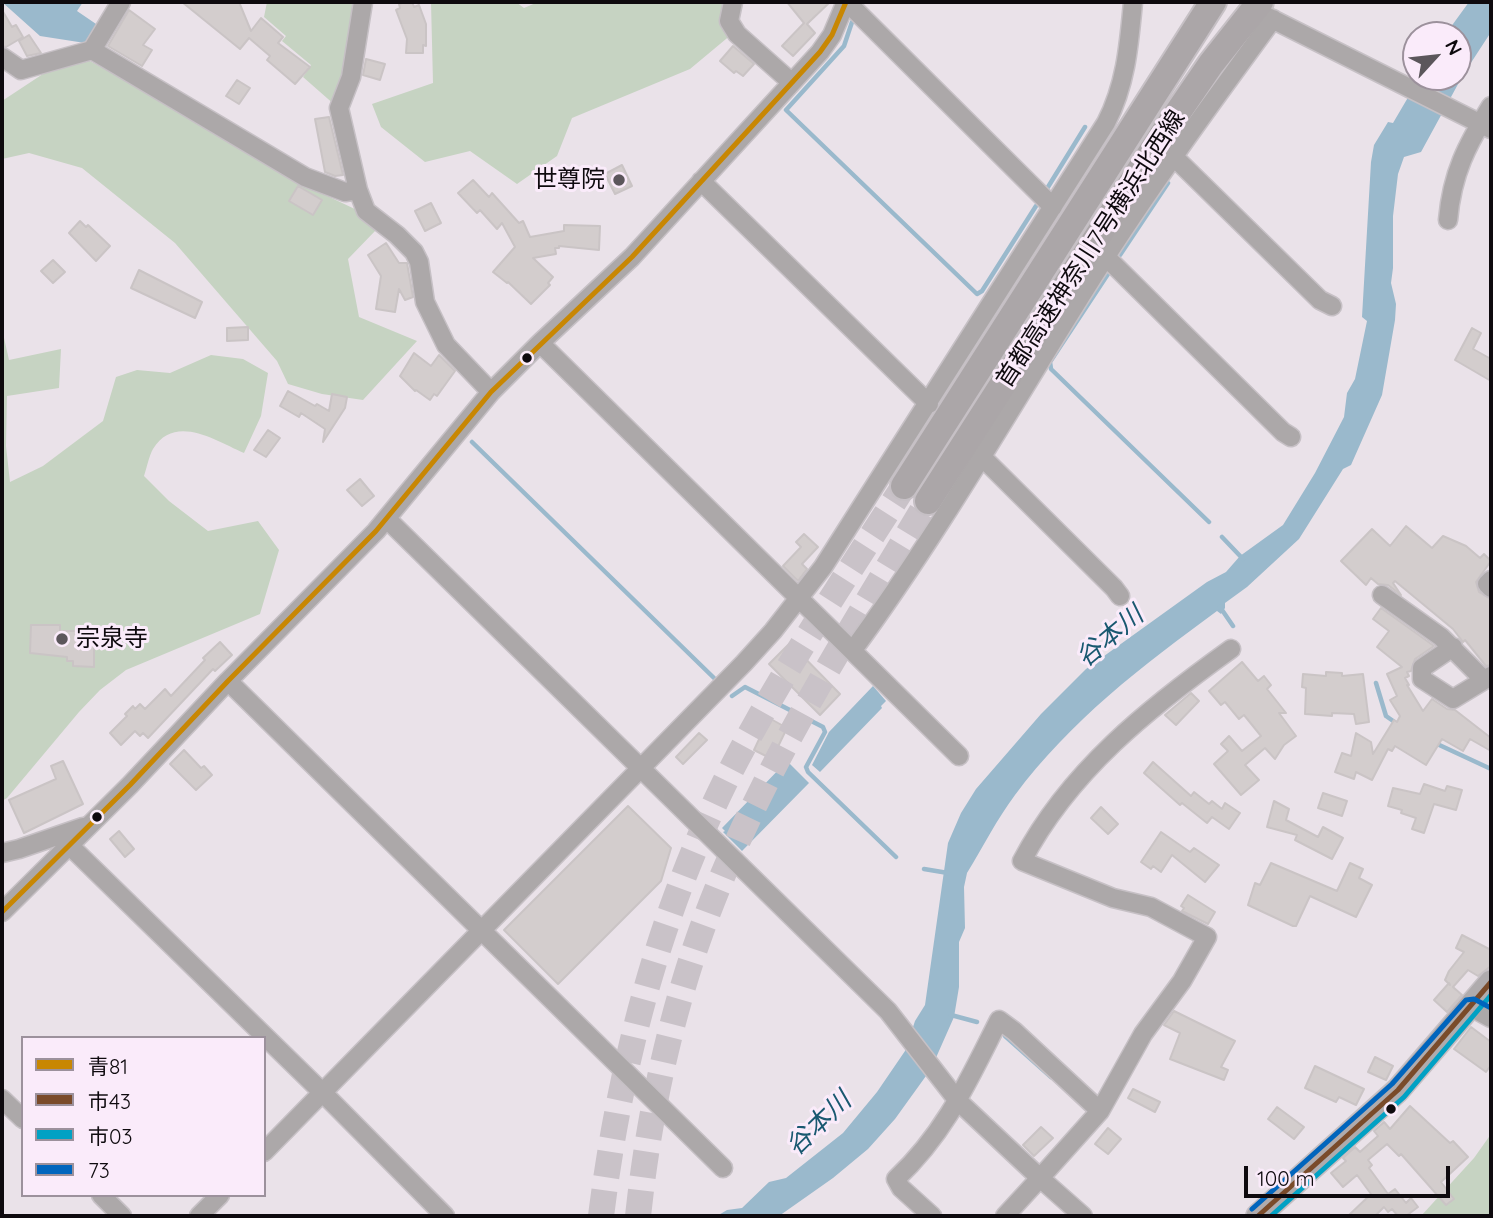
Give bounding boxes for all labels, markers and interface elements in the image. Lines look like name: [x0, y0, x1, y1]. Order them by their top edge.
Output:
north arrow: [1402, 21, 1472, 91]
text: N: [1440, 36, 1468, 59]
street label: 首都高速神奈川7号横浜北西線: [991, 105, 1191, 393]
place label: 世尊院: [533, 166, 605, 194]
marker: 世尊院: [611, 172, 627, 188]
unlabelled marker: [520, 351, 534, 365]
water label: 谷本川: [1070, 600, 1150, 674]
place label: 宗泉寺: [76, 625, 148, 653]
marker: 宗泉寺: [54, 631, 70, 647]
unlabelled marker: [90, 810, 104, 824]
legend: [21, 1036, 266, 1197]
text: 青81: [88, 1053, 128, 1079]
water label: 谷本川: [780, 1086, 858, 1162]
text: 市43: [88, 1088, 131, 1114]
unlabelled marker: [1384, 1102, 1398, 1116]
text: 市03: [88, 1123, 133, 1149]
scale bar: [1248, 1152, 1454, 1196]
text: 73: [88, 1157, 110, 1183]
text: 100 m: [1257, 1165, 1315, 1191]

